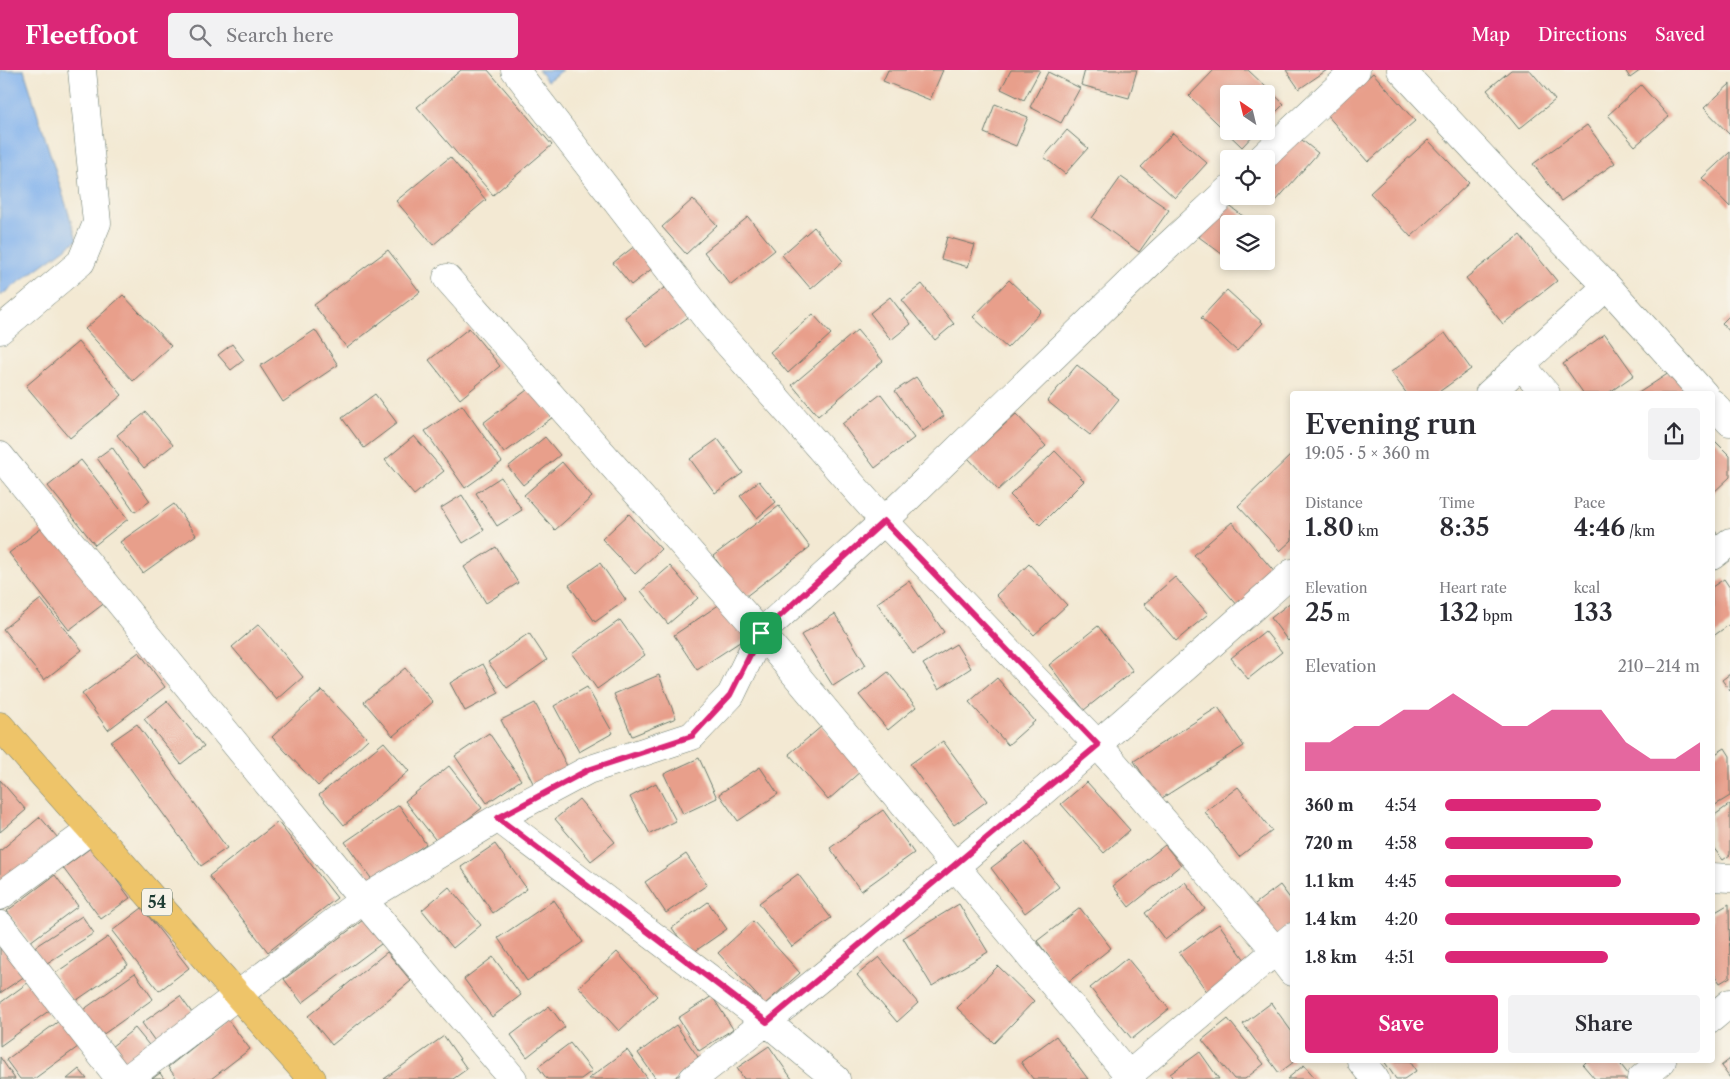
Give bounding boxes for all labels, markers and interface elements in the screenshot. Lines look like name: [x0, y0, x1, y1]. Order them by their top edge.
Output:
search box: [168, 13, 518, 58]
text: Fleetfoot: [25, 21, 138, 50]
icon: search: [186, 21, 214, 49]
text: Search here: [226, 24, 334, 47]
text: Map: [1471, 24, 1510, 46]
text: Directions: [1538, 24, 1627, 46]
text: Saved: [1655, 24, 1705, 46]
north arrow: [1220, 85, 1275, 140]
map controls: [1220, 85, 1275, 270]
button: locate: [1220, 150, 1275, 205]
button: layers: [1220, 215, 1275, 270]
text: Evening run: [1305, 407, 1477, 441]
button: share: [1648, 408, 1700, 460]
text: 19:05 · 5 × 360 m: [1305, 443, 1430, 463]
text: Distance: [1305, 494, 1363, 512]
text: Time: [1439, 494, 1475, 512]
text: Pace: [1574, 494, 1605, 512]
text: 1.80: [1305, 512, 1354, 543]
text: 8:35: [1439, 512, 1490, 543]
text: 4:46: [1574, 512, 1625, 543]
text: km: [1354, 522, 1379, 540]
text: /km: [1625, 522, 1655, 540]
text: Elevation: [1305, 579, 1368, 597]
text: Heart rate: [1439, 579, 1507, 597]
text: kcal: [1574, 579, 1600, 597]
text: 25: [1305, 597, 1333, 628]
text: 132: [1439, 597, 1479, 628]
text: 133: [1574, 597, 1613, 628]
text: m: [1333, 607, 1350, 625]
text: bpm: [1479, 607, 1513, 625]
pin: [740, 612, 782, 654]
icon: arrive: [747, 619, 775, 647]
text: Elevation: [1305, 656, 1376, 676]
text: 210–214 m: [1618, 656, 1700, 676]
text: 360 m: [1305, 795, 1354, 815]
text: 4:54: [1385, 795, 1417, 815]
text: 720 m: [1305, 833, 1353, 853]
text: 4:58: [1385, 833, 1417, 853]
text: 1.1 km: [1305, 871, 1354, 891]
text: 4:45: [1385, 871, 1417, 891]
road number: 54: [142, 889, 172, 916]
text: 1.4 km: [1305, 909, 1357, 929]
text: 4:20: [1385, 909, 1418, 929]
text: 1.8 km: [1305, 947, 1357, 967]
text: 4:51: [1385, 947, 1414, 967]
button: Save: [1305, 995, 1498, 1053]
button: Share: [1508, 995, 1700, 1053]

